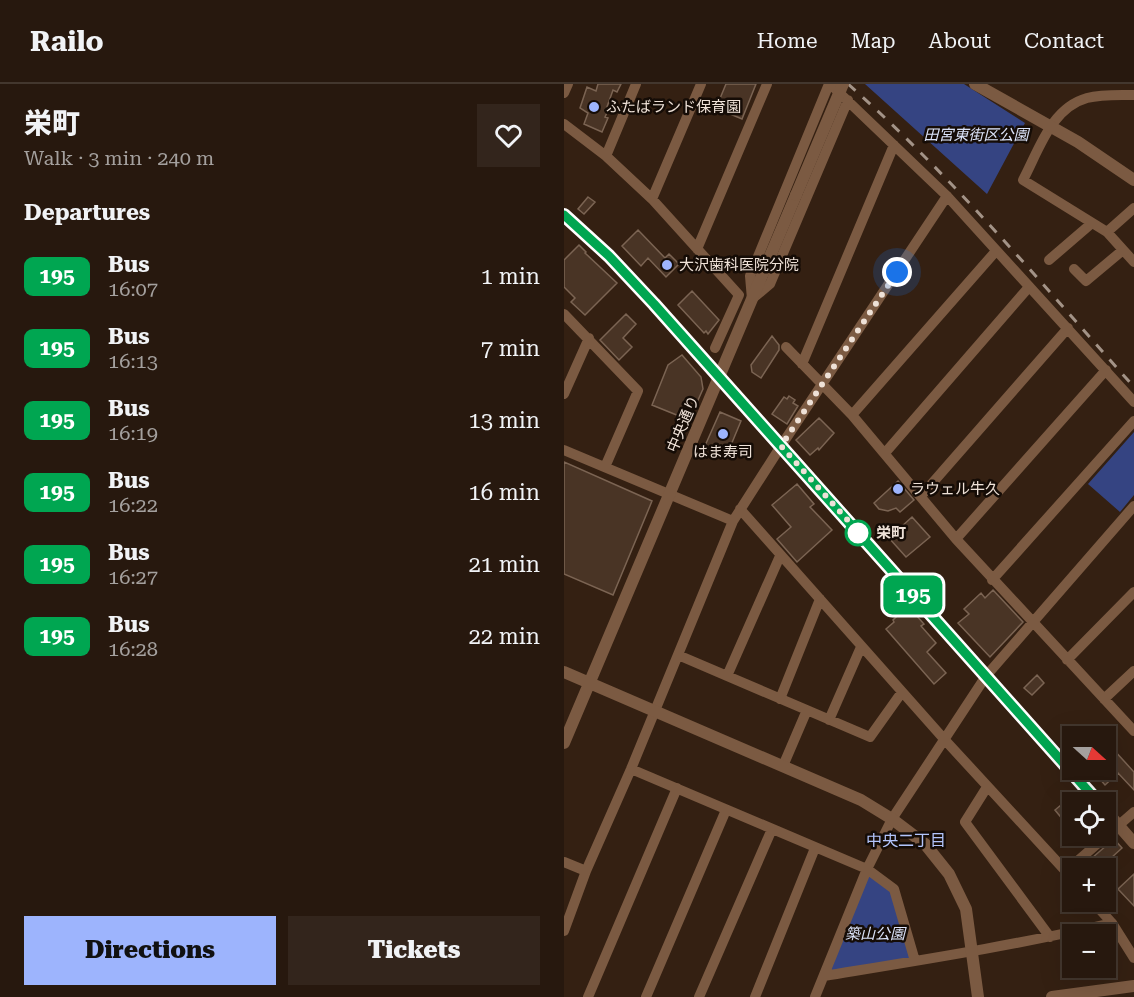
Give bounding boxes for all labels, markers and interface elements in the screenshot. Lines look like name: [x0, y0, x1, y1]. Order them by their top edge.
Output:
text: Railo: [30, 25, 104, 58]
text: Home: [757, 29, 818, 53]
text: Map: [851, 29, 896, 53]
text: About: [929, 29, 991, 53]
text: Contact: [1024, 29, 1104, 53]
place label: ふたばランド保育園: [606, 98, 741, 116]
marker: ふたばランド保育園: [587, 100, 601, 114]
button: heart: [477, 104, 540, 167]
text: 栄町: [24, 107, 80, 140]
park label: 田宮東街区公園: [923, 126, 1030, 144]
text: Walk · 3 min · 240 m: [24, 146, 214, 170]
text: Departures: [24, 200, 150, 225]
text: Bus: [108, 252, 150, 277]
place label: 大沢歯科医院分院: [679, 256, 799, 274]
your location: [882, 257, 912, 287]
marker: 大沢歯科医院分院: [660, 258, 674, 272]
text: 195: [39, 264, 75, 288]
text: 1 min: [481, 264, 540, 289]
text: 16:07: [108, 277, 158, 301]
text: Bus: [108, 324, 150, 349]
text: 195: [39, 336, 75, 360]
text: 7 min: [481, 336, 540, 361]
text: 16:13: [108, 349, 158, 373]
street label: 中央通り: [663, 393, 703, 455]
text: Bus: [108, 396, 150, 421]
text: 195: [39, 408, 75, 432]
text: 13 min: [469, 408, 540, 433]
text: 16:19: [108, 421, 158, 445]
marker: はま寿司: [716, 427, 730, 441]
place label: はま寿司: [693, 443, 753, 461]
text: Bus: [108, 468, 150, 493]
text: 195: [39, 480, 75, 504]
text: 16 min: [469, 480, 540, 505]
place label: ラウェル牛久: [910, 480, 1000, 498]
marker: ラウェル牛久: [891, 482, 905, 496]
text: 16:22: [108, 493, 158, 517]
marker: 栄町: [845, 520, 871, 546]
place label: 栄町: [876, 524, 906, 542]
text: Bus: [108, 540, 150, 565]
text: 195: [39, 552, 75, 576]
text: 21 min: [469, 552, 540, 577]
text: 16:27: [108, 565, 158, 589]
line badge: 195: [878, 576, 947, 614]
text: 195: [895, 583, 931, 607]
text: Bus: [108, 612, 150, 637]
text: 195: [39, 624, 75, 648]
text: 22 min: [469, 624, 540, 649]
text: 16:28: [108, 637, 158, 661]
north arrow: [1062, 726, 1116, 780]
map controls: [1062, 726, 1116, 978]
button: locate: [1062, 792, 1116, 846]
district label: 中央二丁目: [866, 831, 946, 850]
button: +: [1062, 858, 1116, 912]
button: Directions: [24, 916, 276, 985]
button: Tickets: [288, 916, 540, 985]
button: −: [1062, 924, 1116, 978]
park label: 築山公園: [845, 925, 907, 943]

